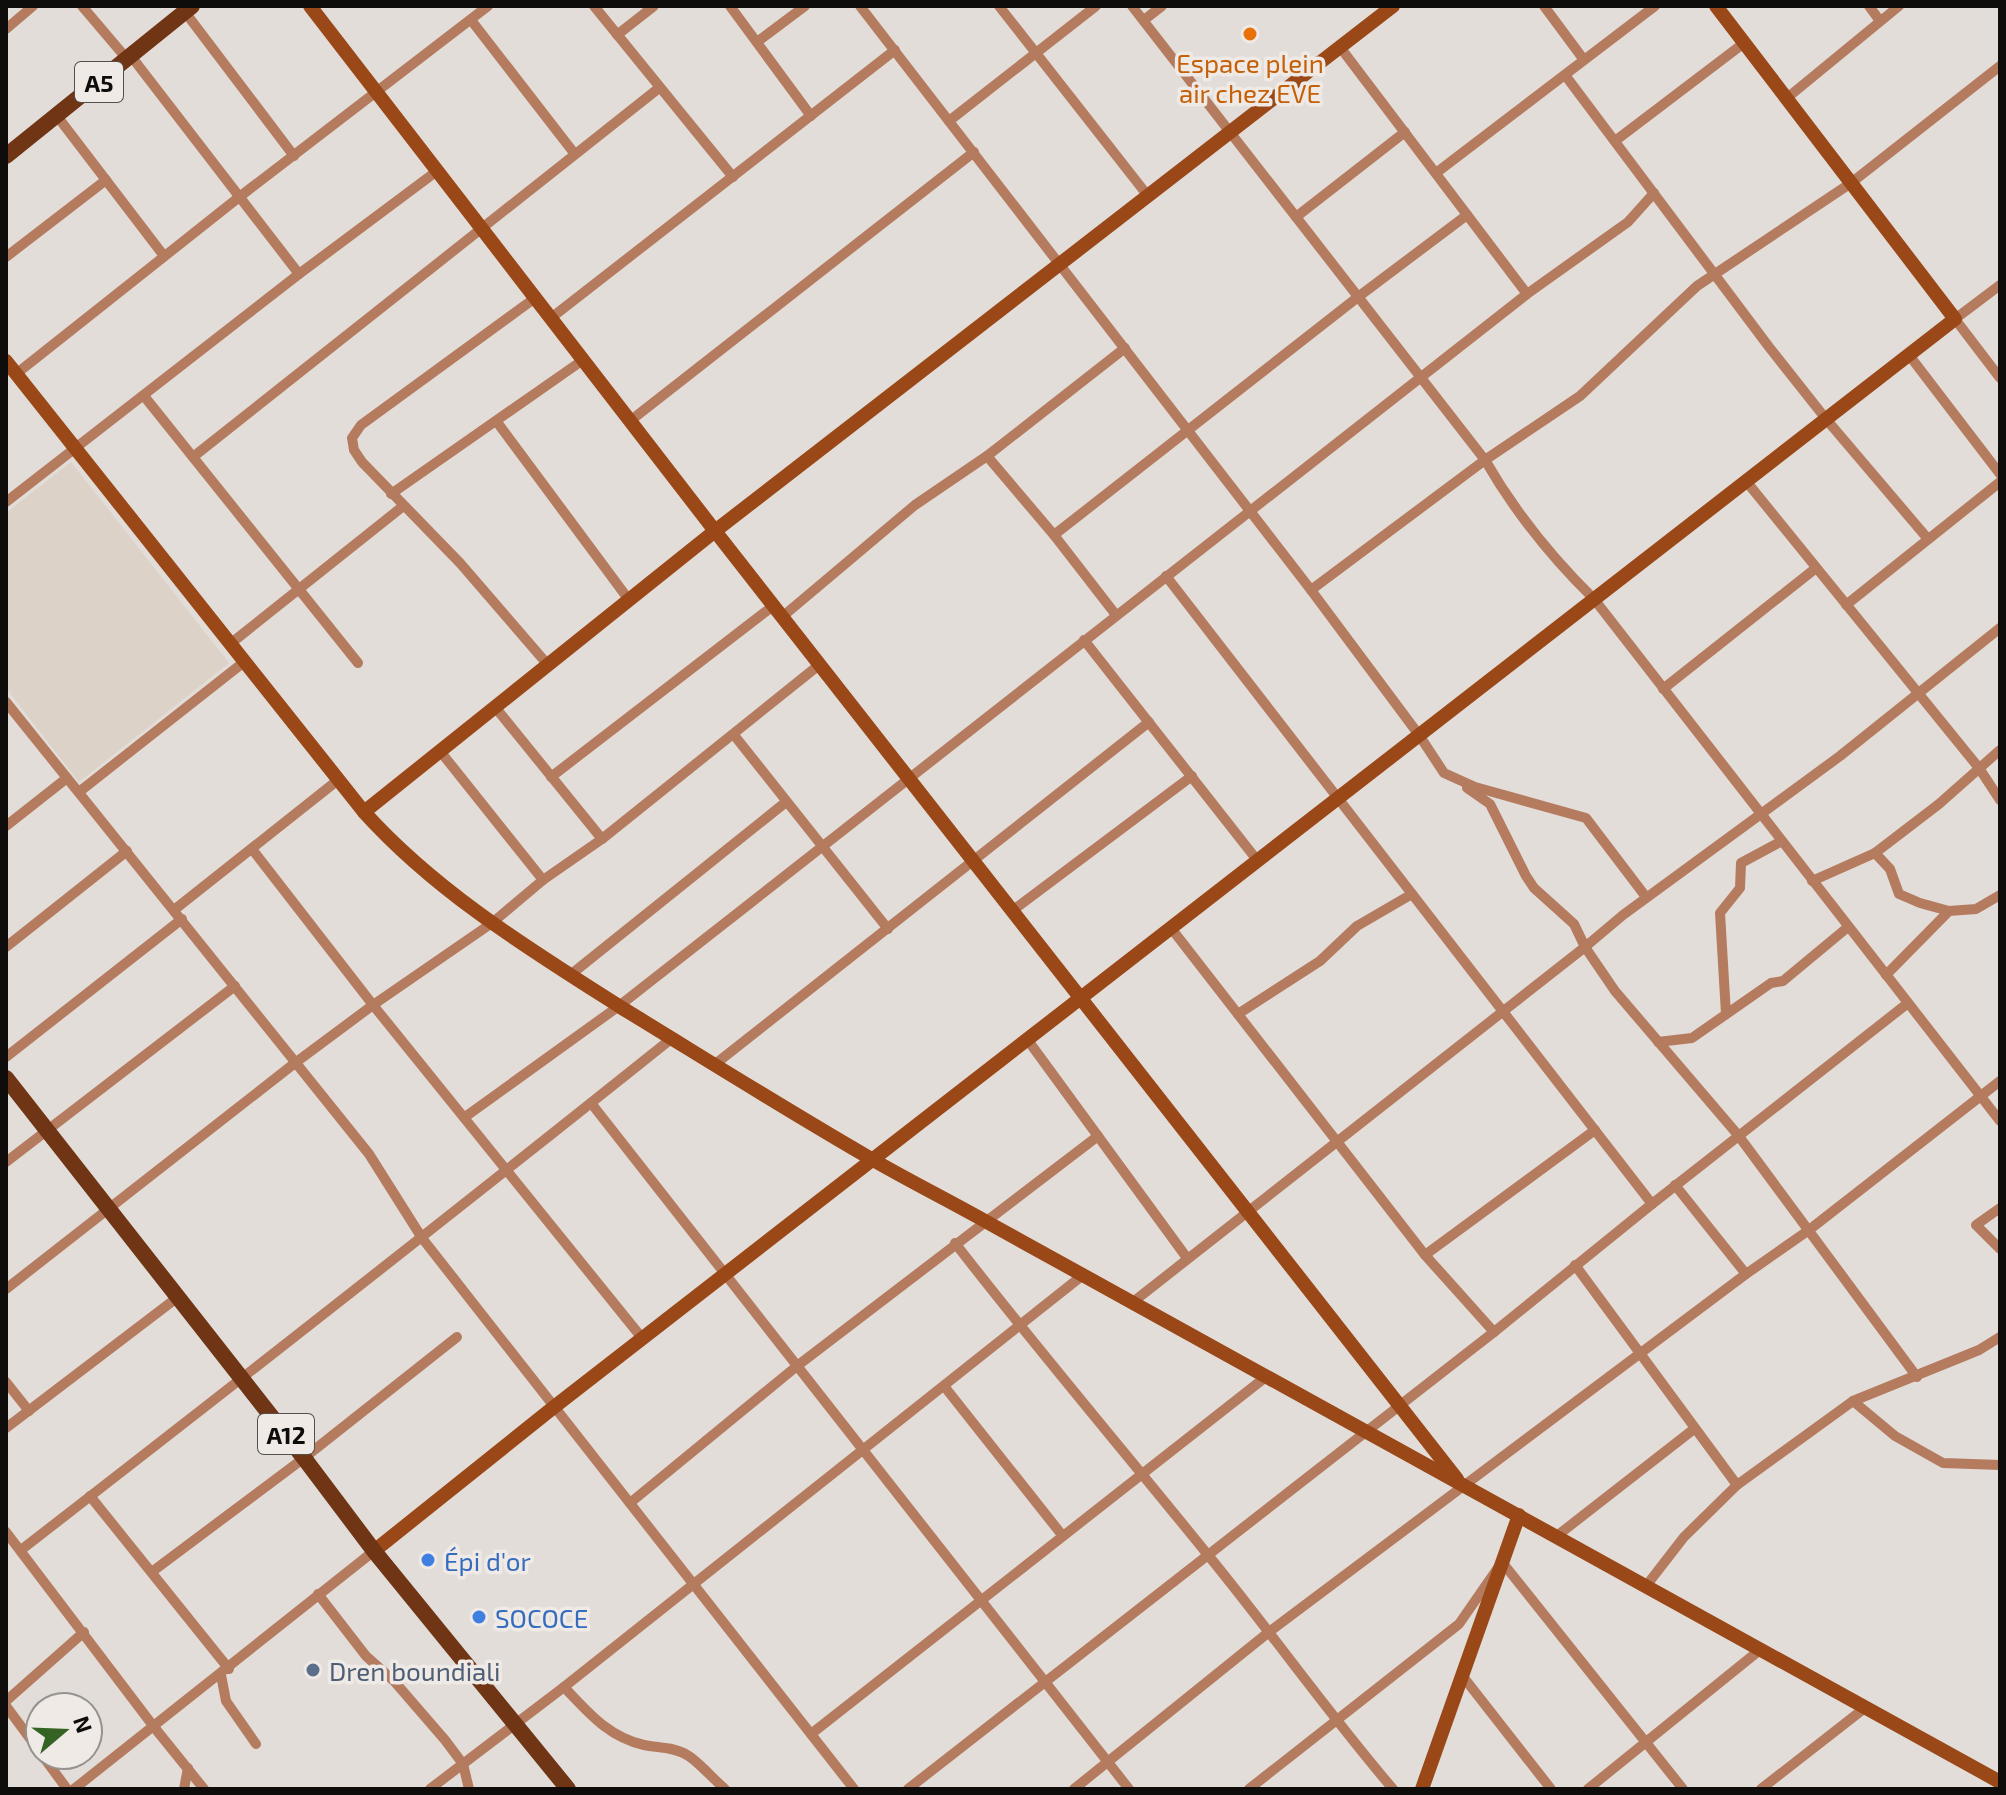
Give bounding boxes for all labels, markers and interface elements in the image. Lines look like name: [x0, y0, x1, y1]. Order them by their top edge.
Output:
marker: Espace plein air chez EVE: [1241, 25, 1259, 43]
place label: Espace plein air chez EVE: [1176, 47, 1324, 108]
road number: A5: [75, 62, 123, 102]
road number: A12: [258, 1414, 314, 1454]
place label: Épi d'or: [444, 1545, 531, 1576]
marker: Épi d'or: [419, 1551, 437, 1569]
place label: SOCOCE: [495, 1602, 588, 1633]
marker: SOCOCE: [470, 1608, 488, 1626]
place label: Dren boundiali: [329, 1655, 501, 1686]
marker: Dren boundiali: [304, 1661, 322, 1679]
north arrow: [24, 1691, 104, 1771]
text: N: [69, 1712, 99, 1736]

